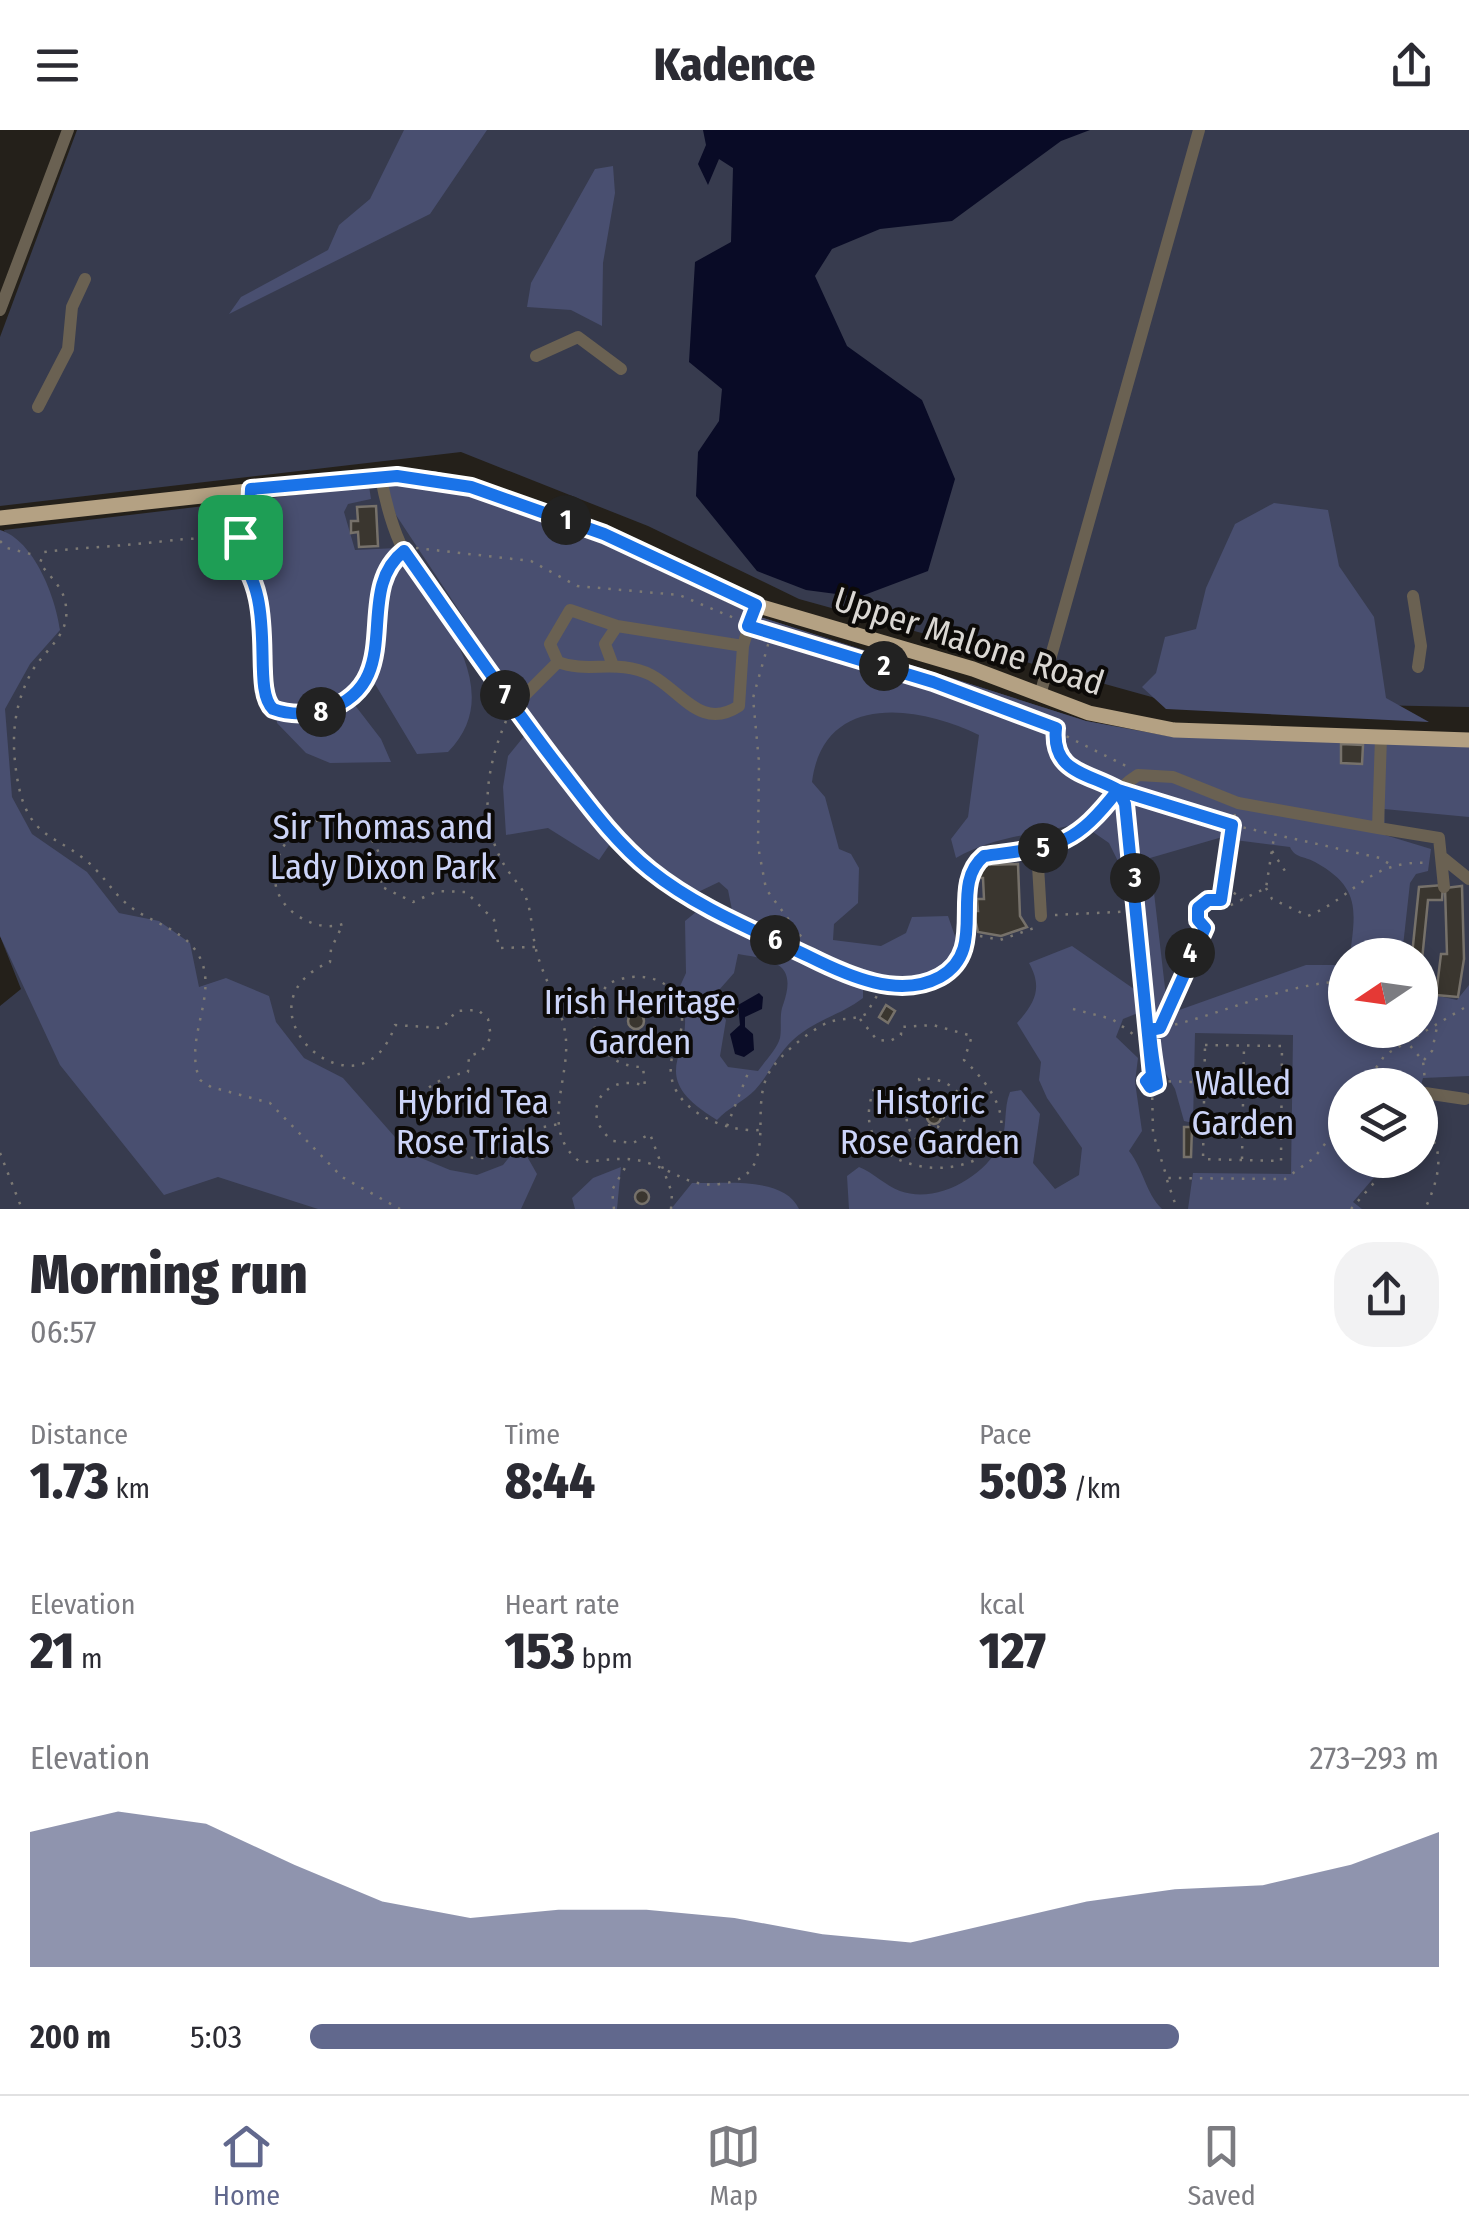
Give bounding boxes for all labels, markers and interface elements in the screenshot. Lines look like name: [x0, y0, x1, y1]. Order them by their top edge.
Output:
icon: menu: [30, 38, 85, 93]
text: Kadence: [654, 38, 815, 92]
icon: share: [1384, 38, 1439, 93]
pin: [198, 495, 283, 580]
pin: 1: [541, 495, 591, 545]
text: 1: [560, 503, 572, 536]
icon: arrive: [213, 510, 268, 565]
street label: Upper Malone Road: [829, 578, 1109, 704]
pin: 2: [859, 641, 909, 691]
text: 2: [878, 649, 890, 682]
pin: 7: [480, 670, 530, 720]
text: 7: [499, 678, 511, 711]
pin: 8: [296, 687, 346, 737]
text: 8: [314, 695, 328, 728]
park label: Sir Thomas and Lady Dixon Park: [270, 806, 497, 888]
pin: 5: [1018, 823, 1068, 873]
text: 5: [1036, 831, 1050, 864]
pin: 3: [1110, 853, 1160, 903]
text: 3: [1128, 861, 1142, 894]
pin: 6: [750, 915, 800, 965]
text: 6: [768, 923, 782, 956]
pin: 4: [1165, 928, 1215, 978]
text: 4: [1183, 936, 1197, 969]
north arrow: [1328, 938, 1438, 1048]
map controls: [1328, 938, 1438, 1178]
park label: Irish Heritage Garden: [544, 981, 736, 1063]
park label: Walled Garden: [1192, 1062, 1294, 1144]
button: layers: [1328, 1068, 1438, 1178]
park label: Hybrid Tea Rose Trials: [396, 1081, 550, 1163]
park label: Historic Rose Garden: [840, 1081, 1020, 1163]
text: Morning run: [30, 1242, 308, 1308]
button: share: [1334, 1242, 1439, 1347]
text: 06:57: [30, 1313, 96, 1351]
text: Distance: [30, 1418, 128, 1451]
text: Time: [505, 1418, 560, 1451]
text: Pace: [979, 1418, 1032, 1451]
text: 1.73: [30, 1451, 109, 1511]
text: 8:44: [505, 1451, 595, 1511]
text: 5:03: [979, 1451, 1067, 1511]
text: km: [109, 1472, 150, 1505]
text: /km: [1067, 1472, 1121, 1505]
text: Elevation: [30, 1588, 135, 1621]
text: Heart rate: [505, 1588, 620, 1621]
text: kcal: [979, 1588, 1025, 1621]
text: 21: [30, 1621, 74, 1681]
text: 153: [505, 1621, 575, 1681]
text: 127: [979, 1621, 1046, 1681]
text: m: [74, 1642, 102, 1675]
text: bpm: [575, 1642, 633, 1675]
text: Elevation: [30, 1739, 150, 1777]
text: 273–293 m: [1309, 1739, 1439, 1777]
text: 200 m: [30, 2018, 111, 2056]
text: 5:03: [190, 2018, 242, 2056]
tab: Home: [213, 2119, 280, 2212]
tab: Map: [706, 2119, 761, 2212]
tab: Saved: [1187, 2119, 1256, 2212]

